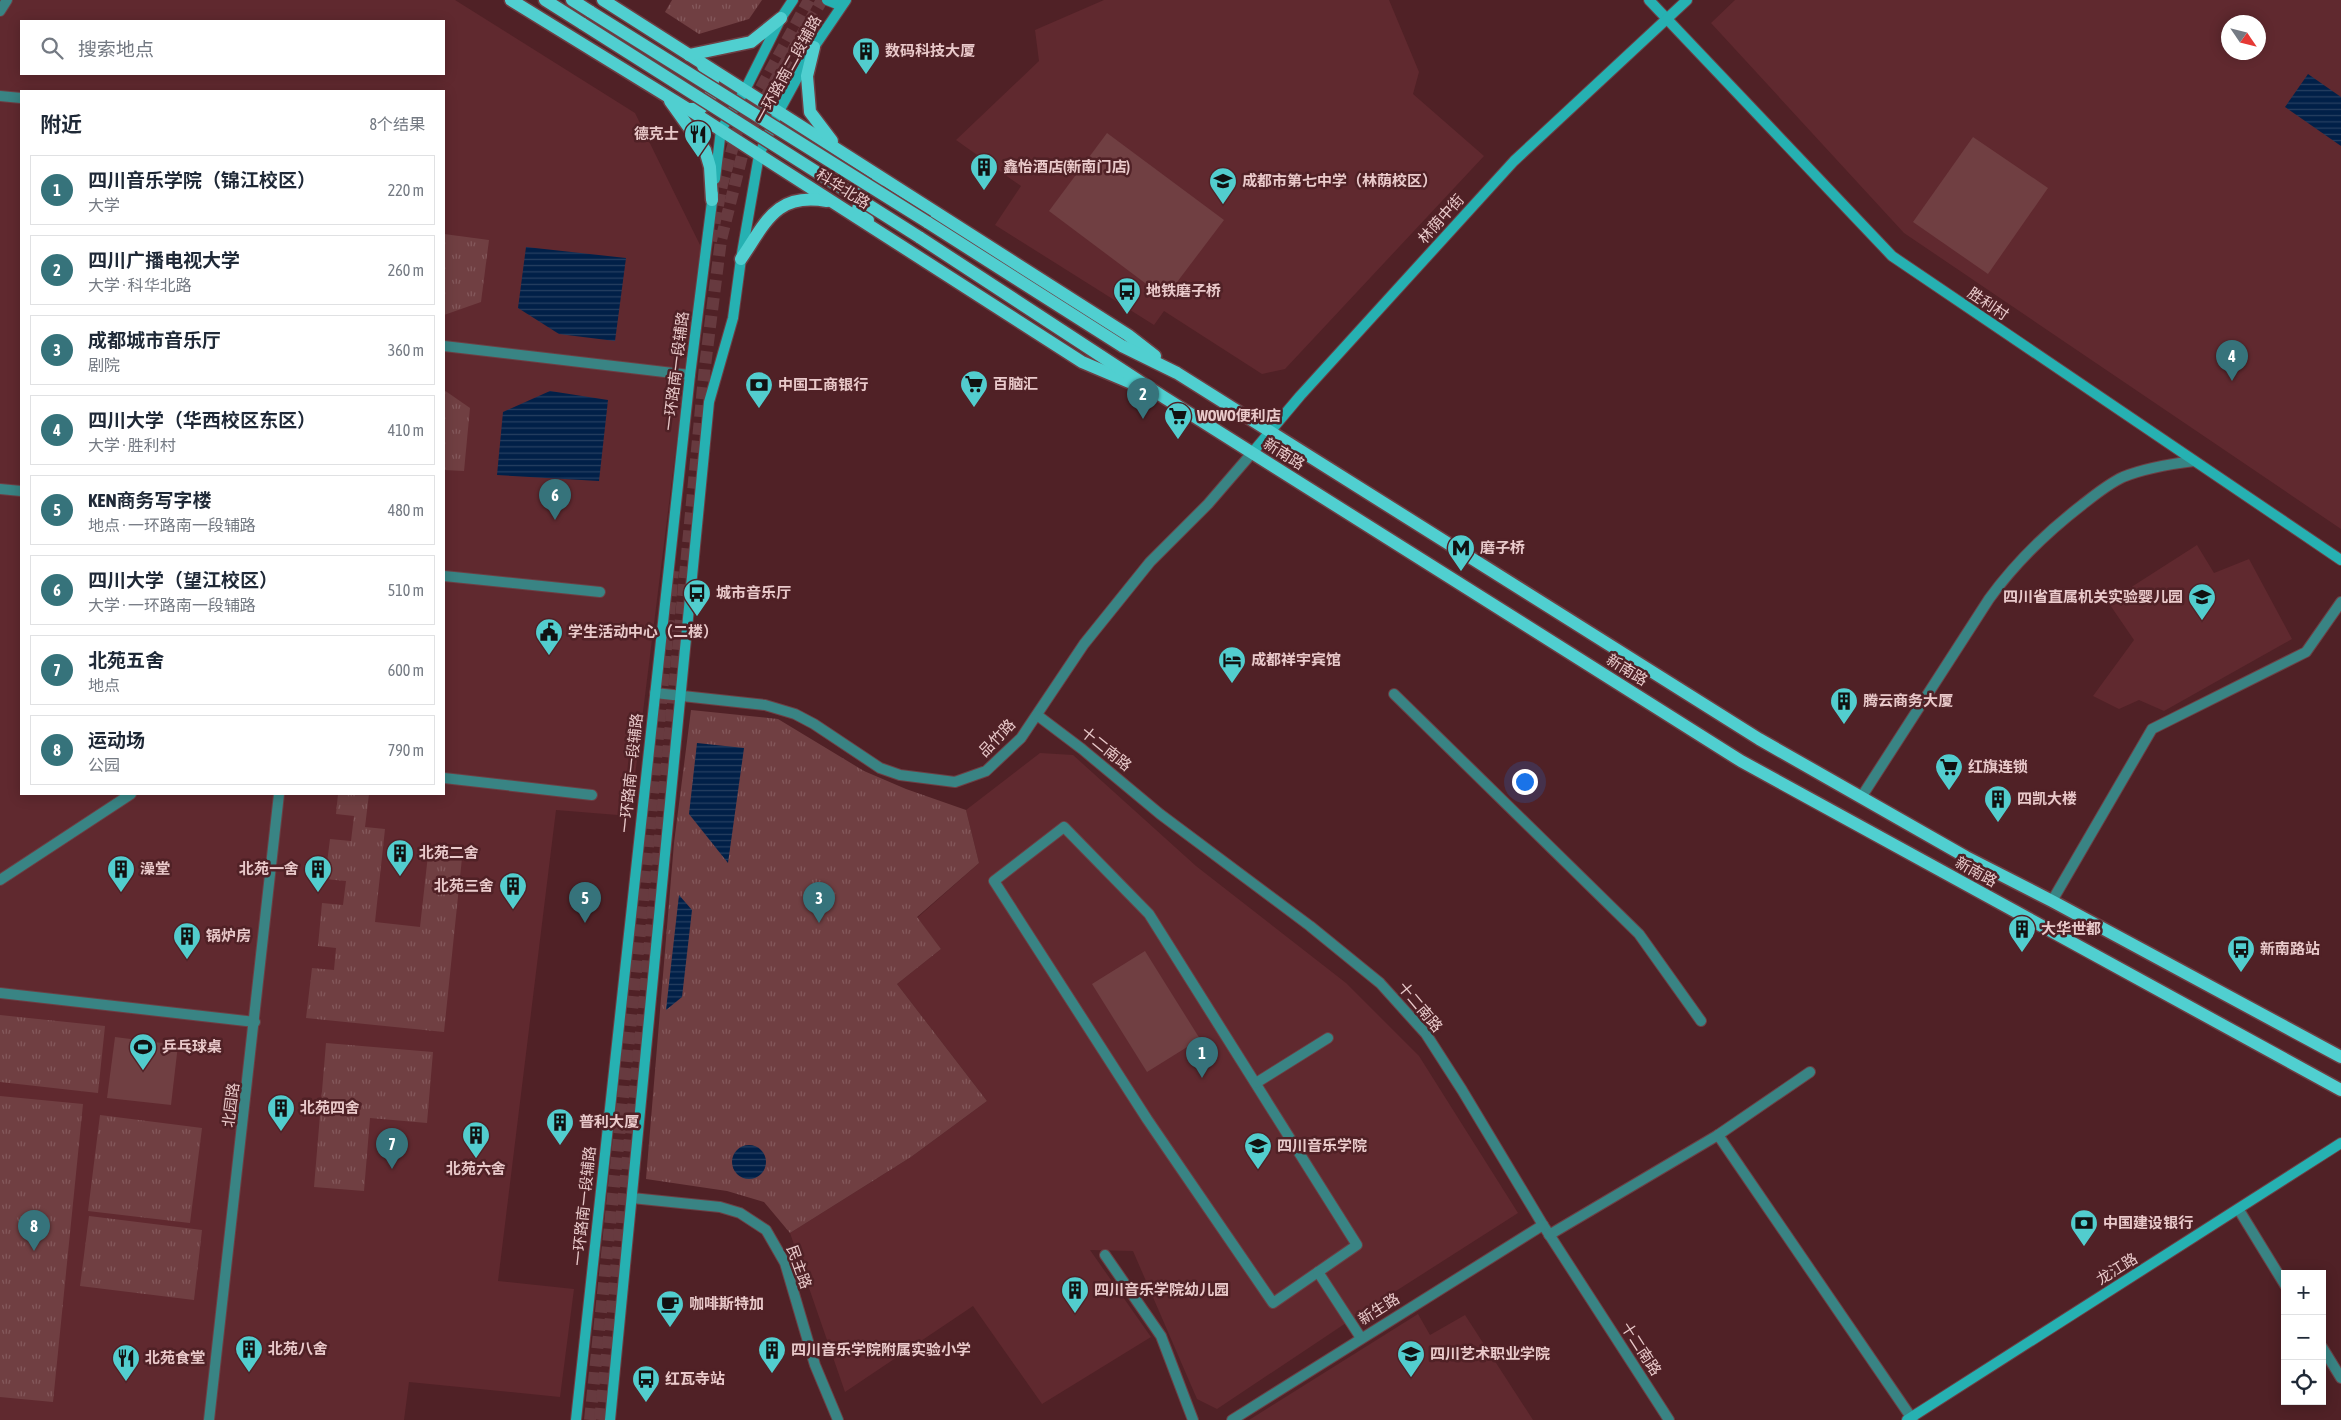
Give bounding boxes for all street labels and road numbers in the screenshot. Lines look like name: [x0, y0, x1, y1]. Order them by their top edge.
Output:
street label: 一环路南二段辅路: [751, 12, 824, 125]
street label: 科华北路: [813, 165, 873, 212]
street label: 林荫中街: [1414, 191, 1467, 247]
street label: 胜利村: [1965, 284, 2012, 323]
street label: 一环路南一段辅路: [660, 310, 691, 432]
street label: 新南路: [1261, 434, 1308, 473]
street label: 新南路: [1604, 650, 1651, 689]
street label: 一环路南一段辅路: [616, 712, 645, 834]
street label: 品竹路: [975, 716, 1018, 760]
street label: 十二南路: [1078, 723, 1135, 774]
street label: 新南路: [1952, 853, 2000, 890]
street label: 十二南路: [1395, 978, 1446, 1035]
street label: 北园路: [219, 1082, 242, 1128]
street label: 一环路南一段辅路: [569, 1145, 598, 1267]
street label: 民主路: [784, 1243, 815, 1291]
street label: 龙江路: [2093, 1249, 2140, 1288]
street label: 新生路: [1355, 1289, 1402, 1328]
street label: 十二南路: [1618, 1319, 1665, 1379]

